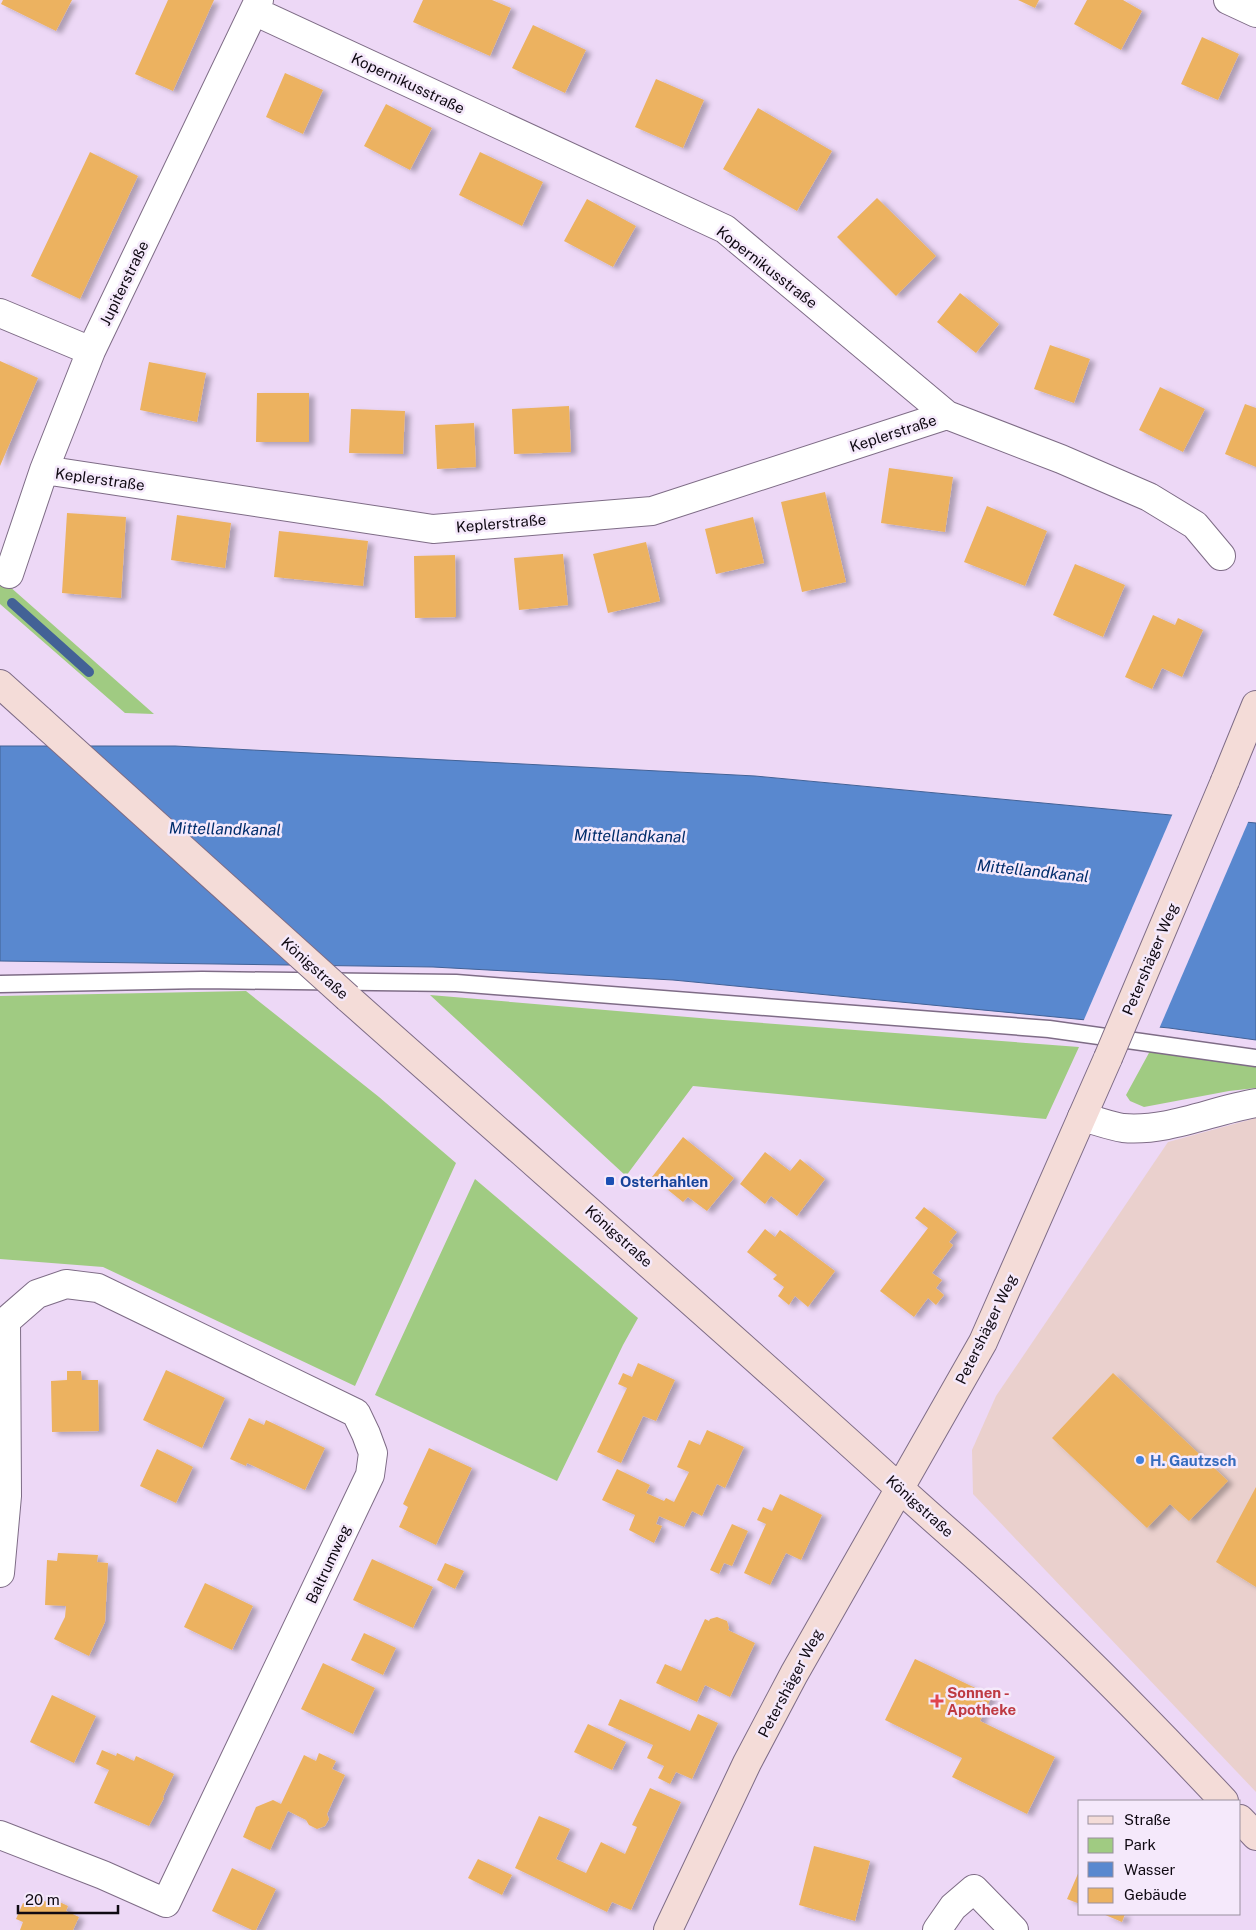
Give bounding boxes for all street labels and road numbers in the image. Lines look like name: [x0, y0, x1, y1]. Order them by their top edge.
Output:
street label: Kopernikusstraße: [349, 49, 467, 117]
street label: Kopernikusstraße: [713, 222, 821, 312]
street label: Jupiterstraße: [96, 238, 152, 328]
street label: Keplerstraße: [847, 411, 939, 455]
street label: Keplerstraße: [54, 464, 146, 494]
street label: Keplerstraße: [455, 511, 547, 535]
street label: Petershäger Weg: [1119, 900, 1181, 1018]
street label: Königstraße: [278, 934, 352, 1002]
street label: Königstraße: [582, 1202, 656, 1270]
street label: Petershäger Weg: [952, 1271, 1020, 1387]
street label: Königstraße: [883, 1472, 957, 1540]
street label: Baltrumweg: [302, 1522, 354, 1606]
street label: Petershäger Weg: [754, 1626, 826, 1740]

